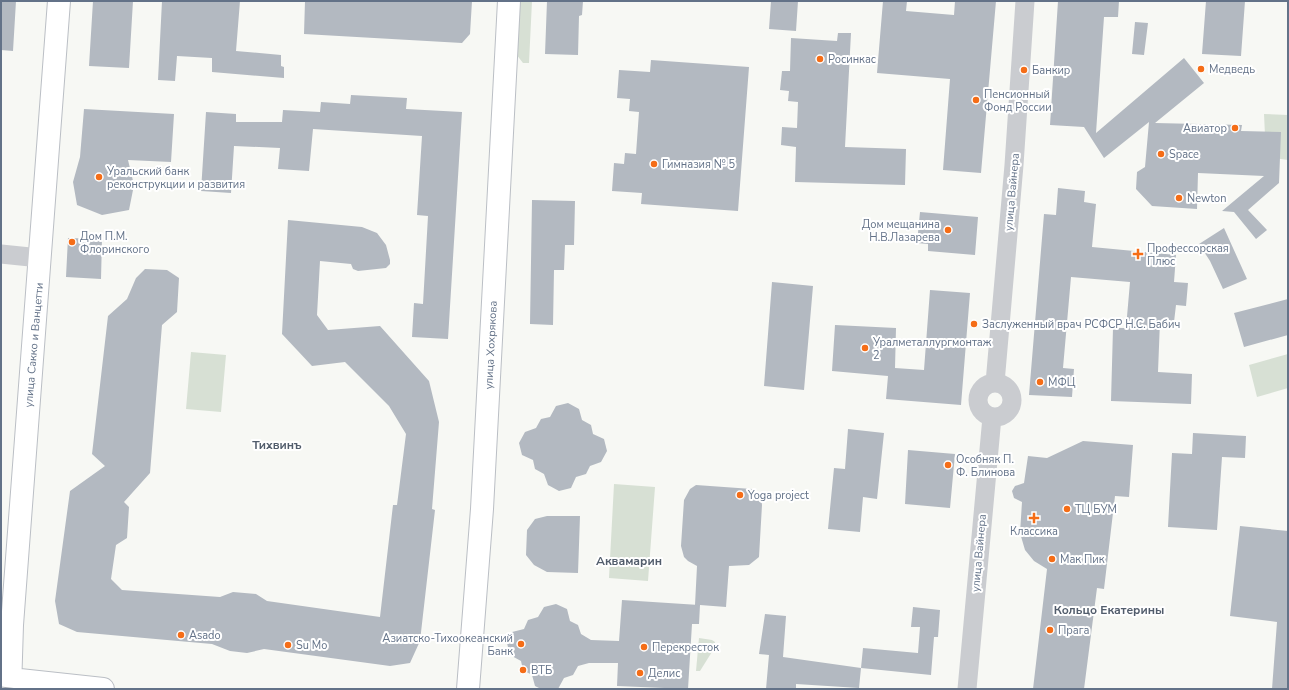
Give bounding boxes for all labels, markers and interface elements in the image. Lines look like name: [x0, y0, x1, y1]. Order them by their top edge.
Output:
place label: Росинкас: [828, 52, 876, 67]
marker: Росинкас: [815, 54, 825, 64]
place label: Медведь: [1209, 62, 1255, 77]
place label: Банкир: [1032, 63, 1070, 78]
marker: Медведь: [1196, 64, 1206, 74]
marker: Банкир: [1019, 65, 1029, 75]
place label: Пенсионный Фонд России: [984, 87, 1052, 115]
marker: Пенсионный Фонд России: [971, 95, 981, 105]
place label: Авиатор: [1183, 121, 1227, 136]
marker: Авиатор: [1230, 123, 1240, 133]
place label: Space: [1169, 147, 1199, 162]
marker: Space: [1156, 149, 1166, 159]
street label: улица Вайнера: [1001, 152, 1023, 232]
place label: Гимназия № 5: [662, 157, 735, 172]
marker: Гимназия № 5: [649, 159, 659, 169]
place label: Уральский банк реконструкции и развития: [106, 164, 245, 192]
marker: Уральский банк реконструкции и развития: [94, 172, 104, 182]
place label: Newton: [1187, 191, 1226, 206]
marker: Newton: [1174, 193, 1184, 203]
place label: Дом мещанина Н.В.Лазарева: [862, 217, 940, 245]
marker: Дом мещанина Н.В.Лазарева: [943, 225, 953, 235]
place label: Дом П.М. Флоринского: [80, 229, 149, 257]
marker: Дом П.М. Флоринского: [67, 237, 77, 247]
place label: Профессорская Плюс: [1147, 241, 1229, 269]
marker: Профессорская Плюс: [1132, 248, 1144, 260]
street label: улица Сакко и Ванцетти: [21, 282, 47, 408]
street label: улица Хохрякова: [481, 300, 501, 390]
place label: Заслуженный врач РСФСР Н.С. Бабич: [982, 317, 1180, 332]
marker: Заслуженный врач РСФСР Н.С. Бабич: [969, 319, 979, 329]
place label: Уралметаллургмонтаж 2: [872, 335, 992, 363]
marker: Уралметаллургмонтаж 2: [860, 343, 870, 353]
place label: МФЦ: [1048, 375, 1076, 390]
marker: МФЦ: [1035, 377, 1045, 387]
district label: Тихвинъ: [252, 437, 302, 453]
place label: Особняк П. Ф. Блинова: [956, 452, 1015, 480]
marker: Особняк П. Ф. Блинова: [943, 460, 953, 470]
place label: Yoga projeсt: [747, 488, 809, 503]
marker: Yoga projeсt: [735, 490, 745, 500]
place label: ТЦ БУМ: [1075, 502, 1117, 517]
marker: ТЦ БУМ: [1062, 504, 1072, 514]
street label: улица Вайнера: [968, 513, 990, 593]
marker: Классика: [1029, 513, 1039, 523]
place label: Классика: [1010, 524, 1058, 539]
place label: Мак Пик: [1060, 552, 1105, 567]
district label: Аквамарин: [596, 553, 662, 569]
marker: Мак Пик: [1047, 554, 1057, 564]
district label: Кольцо Екатерины: [1054, 602, 1164, 618]
place label: Прага: [1058, 623, 1090, 638]
marker: Прага: [1045, 625, 1055, 635]
place label: Asado: [189, 628, 221, 643]
marker: Asado: [176, 630, 186, 640]
place label: Азиатско-Тихоокеанский Банк: [382, 631, 513, 659]
place label: Su Mo: [296, 638, 327, 653]
marker: Азиатско-Тихоокеанский Банк: [516, 639, 526, 649]
marker: Su Mo: [283, 640, 293, 650]
place label: Перекресток: [652, 640, 719, 655]
marker: Перекресток: [639, 642, 649, 652]
place label: ВТБ: [531, 663, 552, 678]
marker: ВТБ: [518, 665, 528, 675]
place label: Делис: [648, 666, 680, 681]
marker: Делис: [635, 668, 645, 678]

